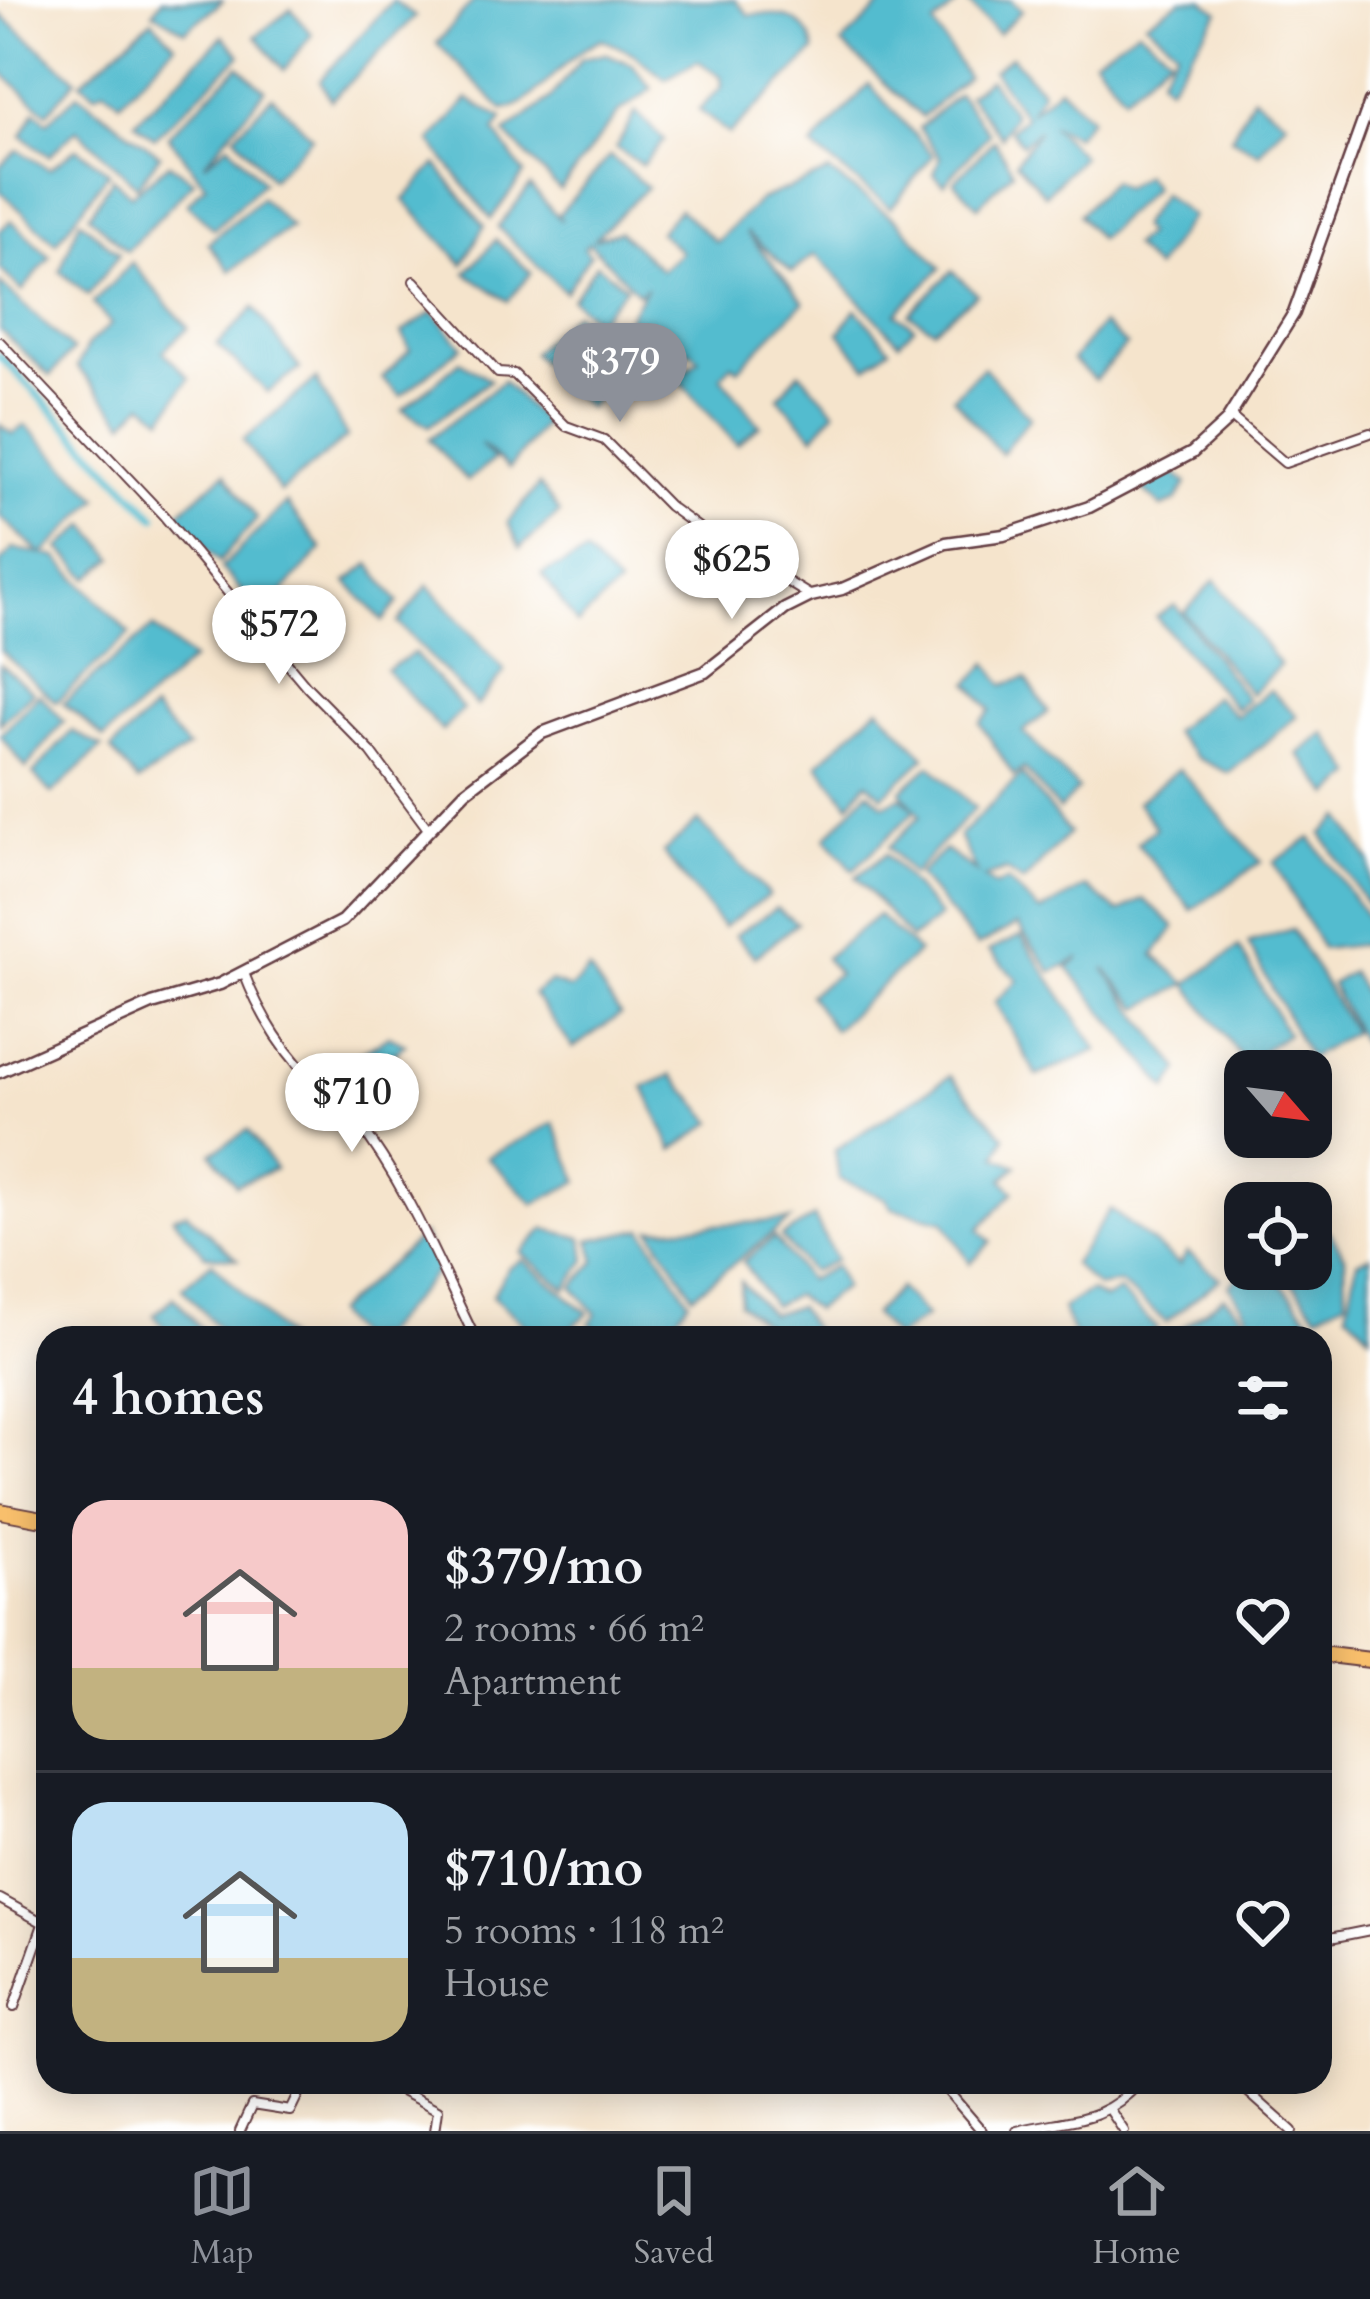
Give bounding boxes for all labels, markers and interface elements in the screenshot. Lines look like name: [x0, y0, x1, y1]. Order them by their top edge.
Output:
pin: $379: [549, 323, 691, 425]
text: $379: [580, 335, 660, 388]
pin: $625: [661, 520, 803, 622]
text: $625: [692, 532, 772, 585]
pin: $572: [208, 585, 350, 687]
text: $572: [239, 597, 319, 650]
north arrow: [1224, 1050, 1332, 1158]
map controls: [1224, 1050, 1332, 1290]
pin: $710: [281, 1053, 423, 1155]
text: $710: [312, 1065, 392, 1118]
button: locate: [1224, 1182, 1332, 1290]
text: 4 homes: [72, 1363, 264, 1433]
icon: filters: [1230, 1365, 1296, 1431]
text: $379/mo: [444, 1532, 643, 1602]
icon: home: [168, 1548, 312, 1692]
icon: heart: [1230, 1587, 1296, 1653]
text: 2 rooms · 66 m²: [444, 1602, 704, 1655]
text: Apartment: [444, 1655, 621, 1708]
text: $710/mo: [444, 1834, 643, 1904]
icon: home: [168, 1850, 312, 1994]
icon: heart: [1230, 1889, 1296, 1955]
text: 5 rooms · 118 m²: [444, 1904, 724, 1957]
text: House: [444, 1957, 550, 2010]
tab: Map: [189, 2158, 255, 2275]
tab: Saved: [634, 2158, 714, 2275]
tab: Home: [1092, 2158, 1181, 2275]

